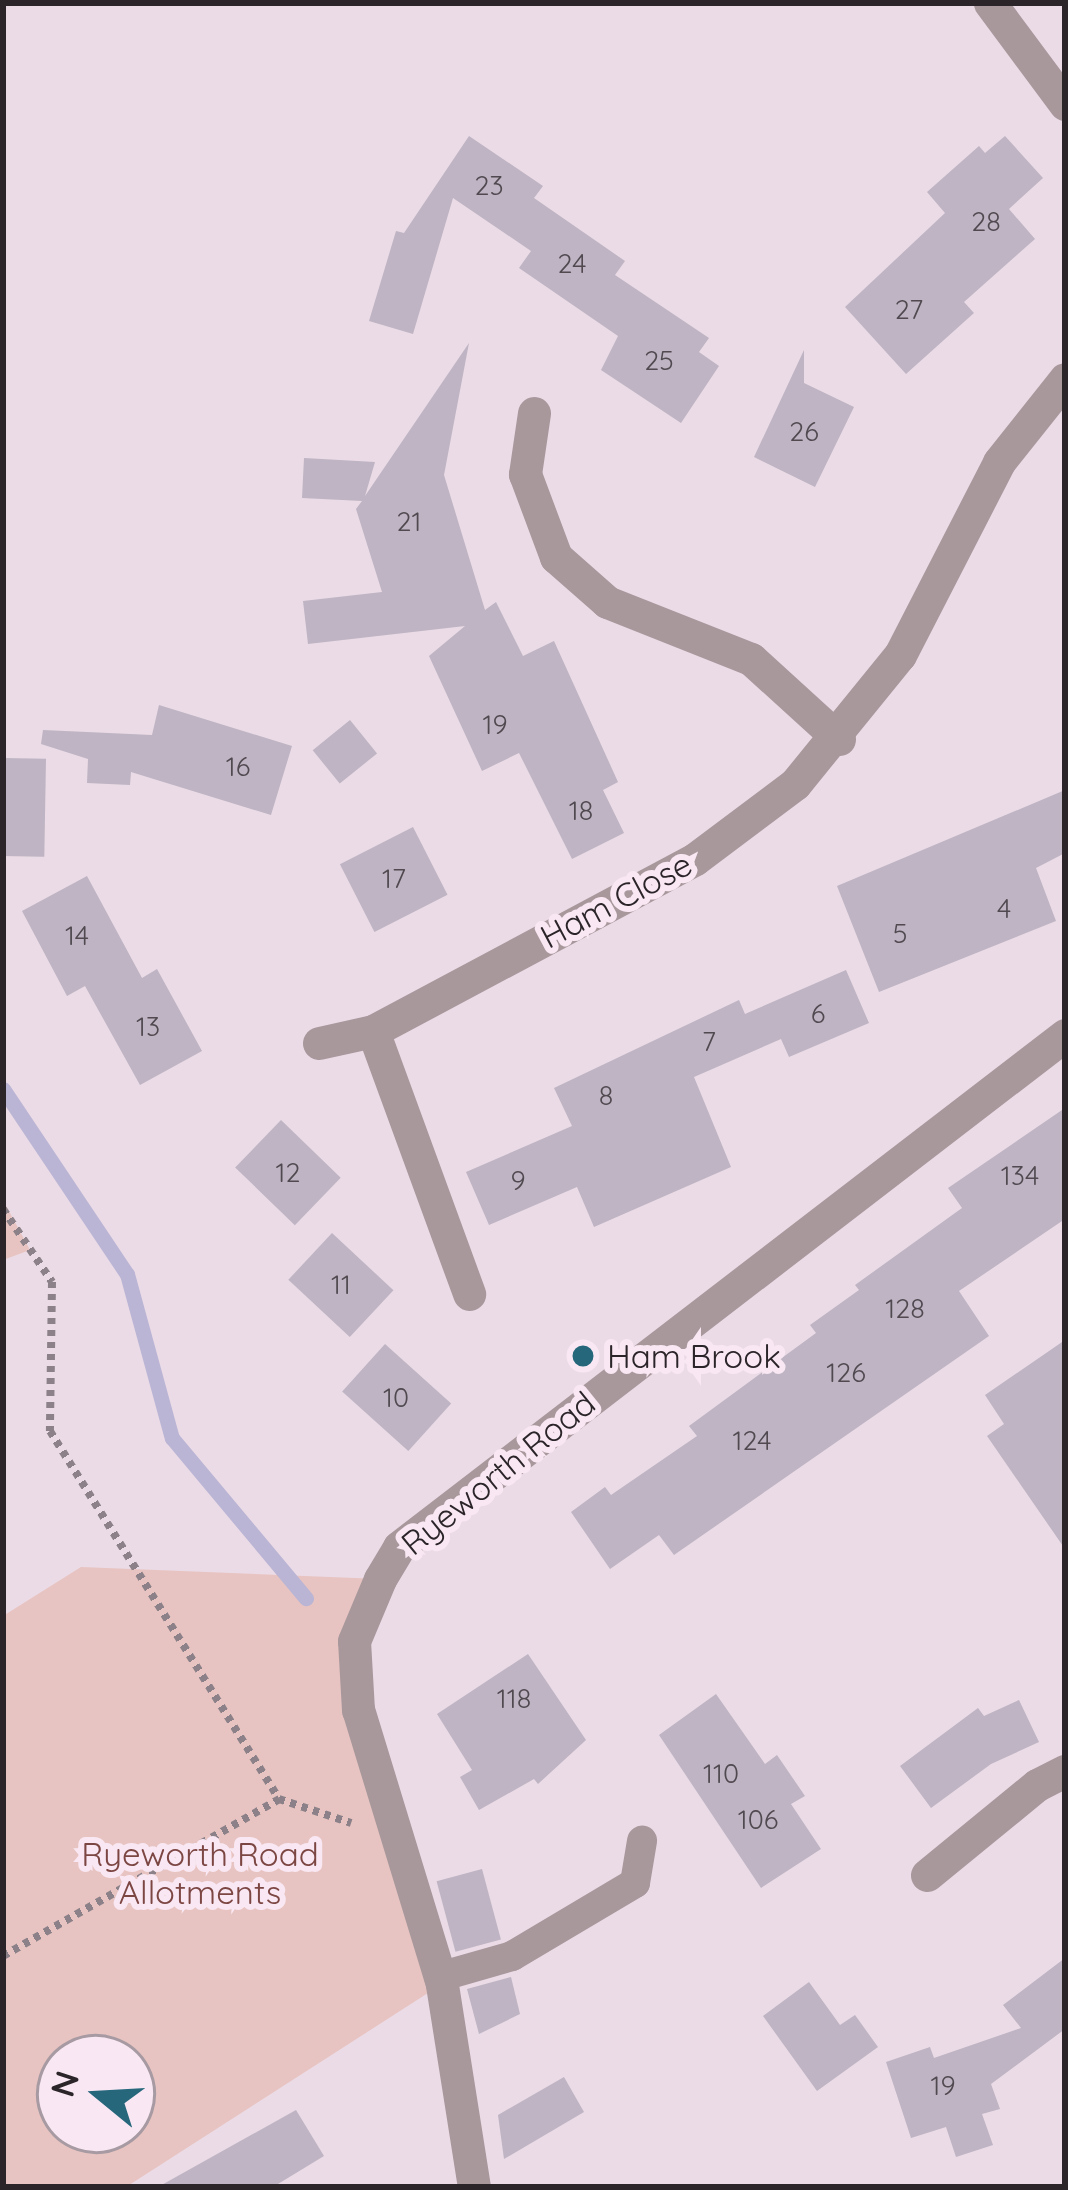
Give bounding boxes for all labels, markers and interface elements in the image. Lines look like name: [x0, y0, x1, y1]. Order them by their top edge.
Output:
house number: 23: [474, 170, 504, 202]
house number: 28: [971, 206, 1001, 238]
house number: 24: [558, 248, 586, 280]
house number: 27: [895, 294, 923, 326]
house number: 25: [644, 345, 674, 377]
house number: 26: [789, 416, 819, 448]
house number: 21: [397, 506, 421, 538]
house number: 19: [482, 709, 508, 741]
house number: 16: [226, 751, 250, 783]
house number: 18: [569, 795, 593, 827]
street label: Ham Close: [534, 844, 698, 956]
house number: 17: [382, 863, 406, 895]
house number: 4: [997, 893, 1011, 925]
house number: 5: [893, 918, 907, 950]
house number: 14: [65, 920, 89, 952]
house number: 6: [811, 998, 825, 1030]
house number: 13: [136, 1011, 160, 1043]
house number: 7: [702, 1026, 716, 1058]
house number: 8: [599, 1080, 613, 1112]
house number: 12: [276, 1157, 300, 1189]
house number: 134: [1001, 1160, 1039, 1192]
house number: 9: [510, 1165, 526, 1197]
house number: 11: [331, 1269, 351, 1301]
house number: 128: [885, 1293, 925, 1325]
place label: Ham Brook: [607, 1336, 781, 1376]
marker: Ham Brook: [570, 1343, 596, 1369]
house number: 126: [826, 1357, 866, 1389]
house number: 10: [383, 1382, 409, 1414]
street label: Ryeworth Road: [393, 1383, 603, 1563]
house number: 124: [733, 1425, 771, 1457]
house number: 118: [497, 1683, 531, 1715]
house number: 110: [703, 1758, 739, 1790]
house number: 106: [738, 1804, 778, 1836]
park label: Ryeworth Road Allotments: [81, 1834, 319, 1912]
north arrow: [36, 2034, 156, 2154]
text: N: [41, 2066, 87, 2102]
house number: 19: [930, 2070, 956, 2102]

